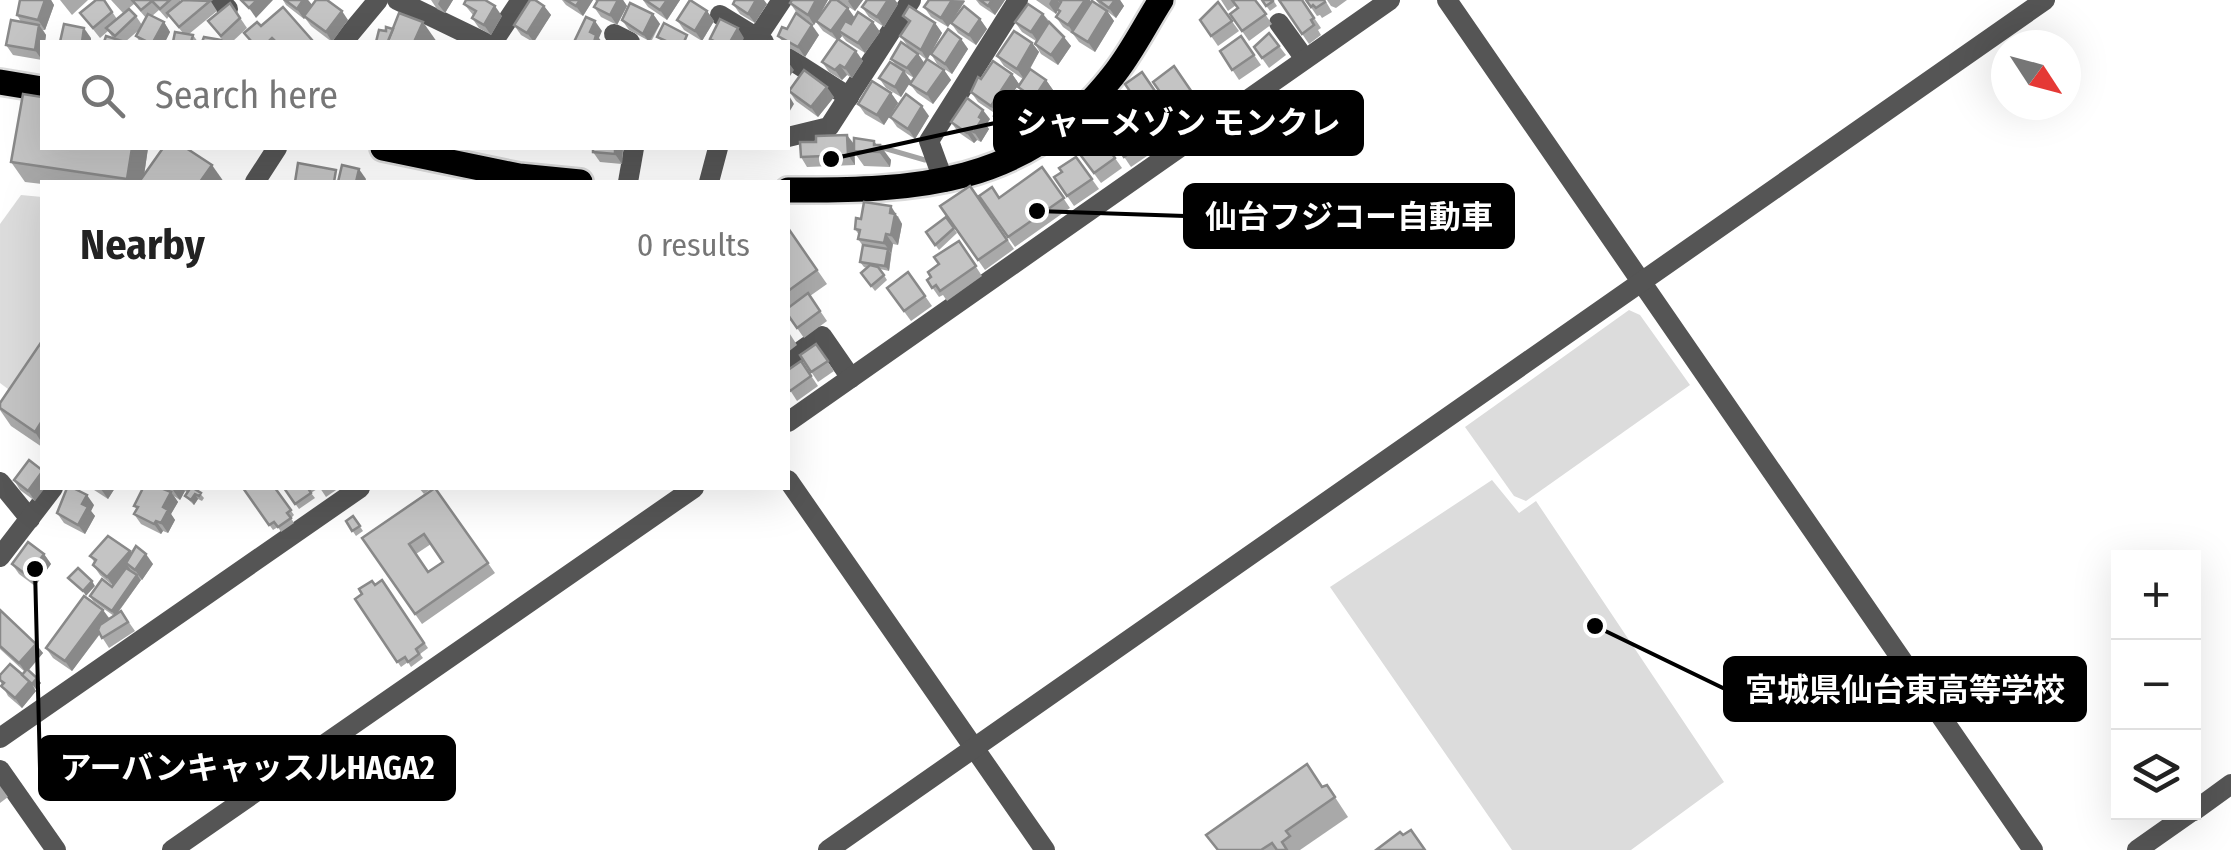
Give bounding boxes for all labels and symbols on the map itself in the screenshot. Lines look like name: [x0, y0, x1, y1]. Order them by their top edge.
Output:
north arrow: [1991, 30, 2081, 120]
callout: シャーメゾン モンクレ: [995, 92, 1362, 154]
text: シャーメゾン モンクレ: [1015, 104, 1341, 142]
callout: 仙台フジコー自動車: [1185, 185, 1513, 247]
text: 仙台フジコー自動車: [1205, 198, 1493, 236]
callout: 宮城県仙台東高等学校: [1725, 658, 2085, 720]
text: 宮城県仙台東高等学校: [1745, 671, 2065, 709]
callout: アーバンキャッスルHAGA2: [40, 737, 454, 799]
text: アーバンキャッスルHAGA2: [59, 749, 435, 787]

